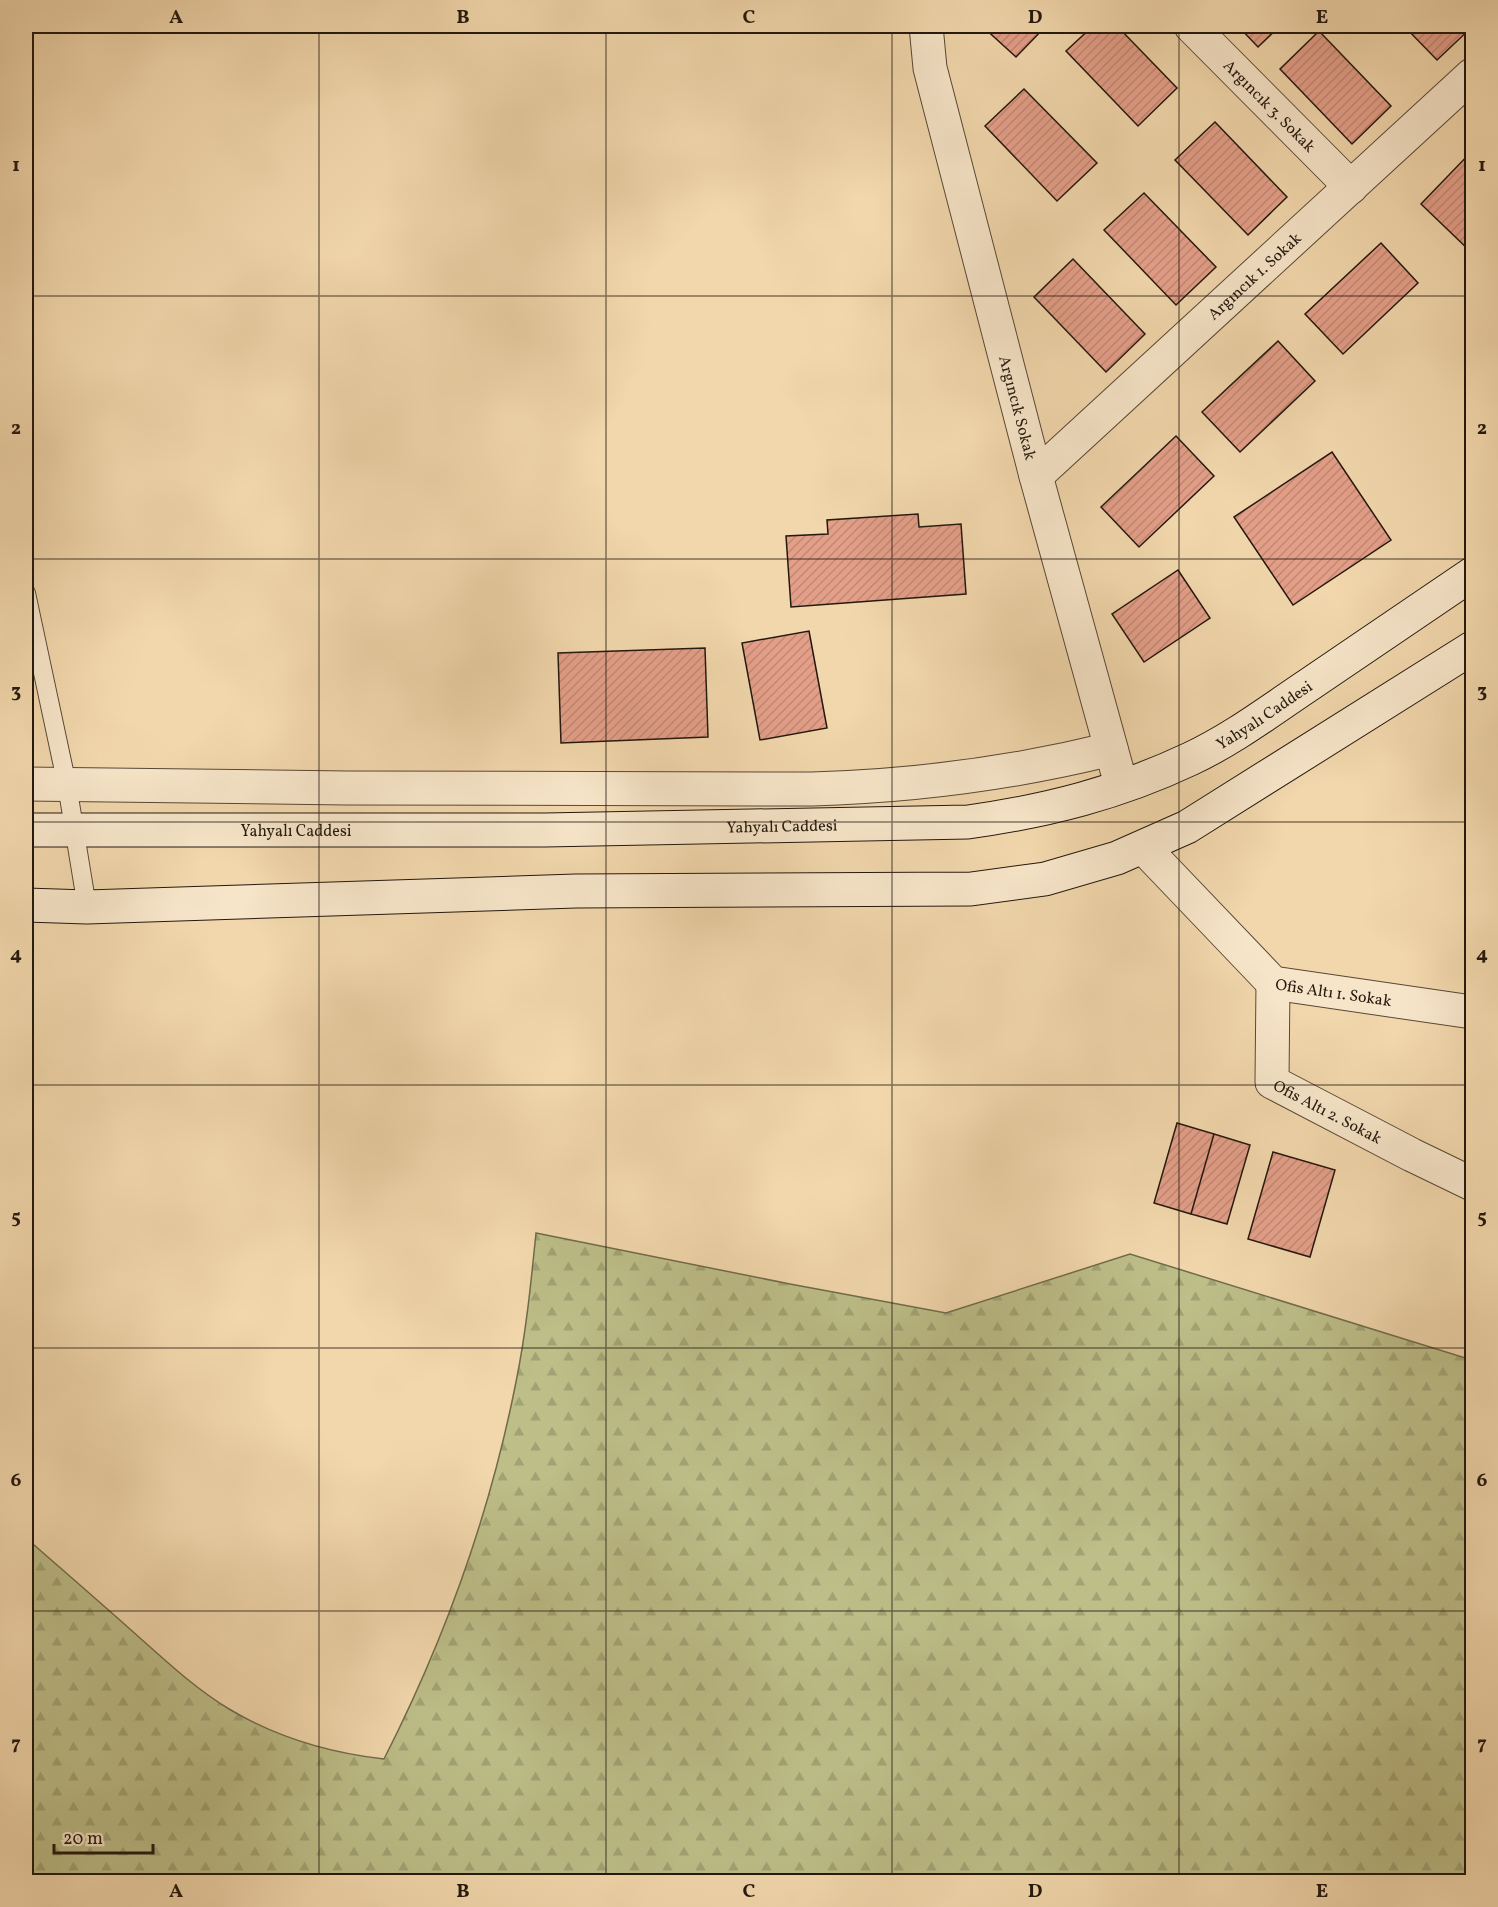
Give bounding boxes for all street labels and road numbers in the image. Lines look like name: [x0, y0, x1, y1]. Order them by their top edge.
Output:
street label: Argıncık 3. Sokak: [1218, 56, 1320, 158]
street label: Argıncık 1. Sokak: [1203, 228, 1307, 326]
street label: Argıncık Sokak: [992, 353, 1040, 463]
street label: Yahyalı Caddesi: [1213, 676, 1318, 756]
street label: Yahyalı Caddesi: [726, 815, 838, 840]
street label: Yahyalı Caddesi: [240, 821, 352, 843]
street label: Ofis Altı 1. Sokak: [1274, 974, 1393, 1013]
street label: Ofis Altı 2. Sokak: [1269, 1075, 1385, 1150]

